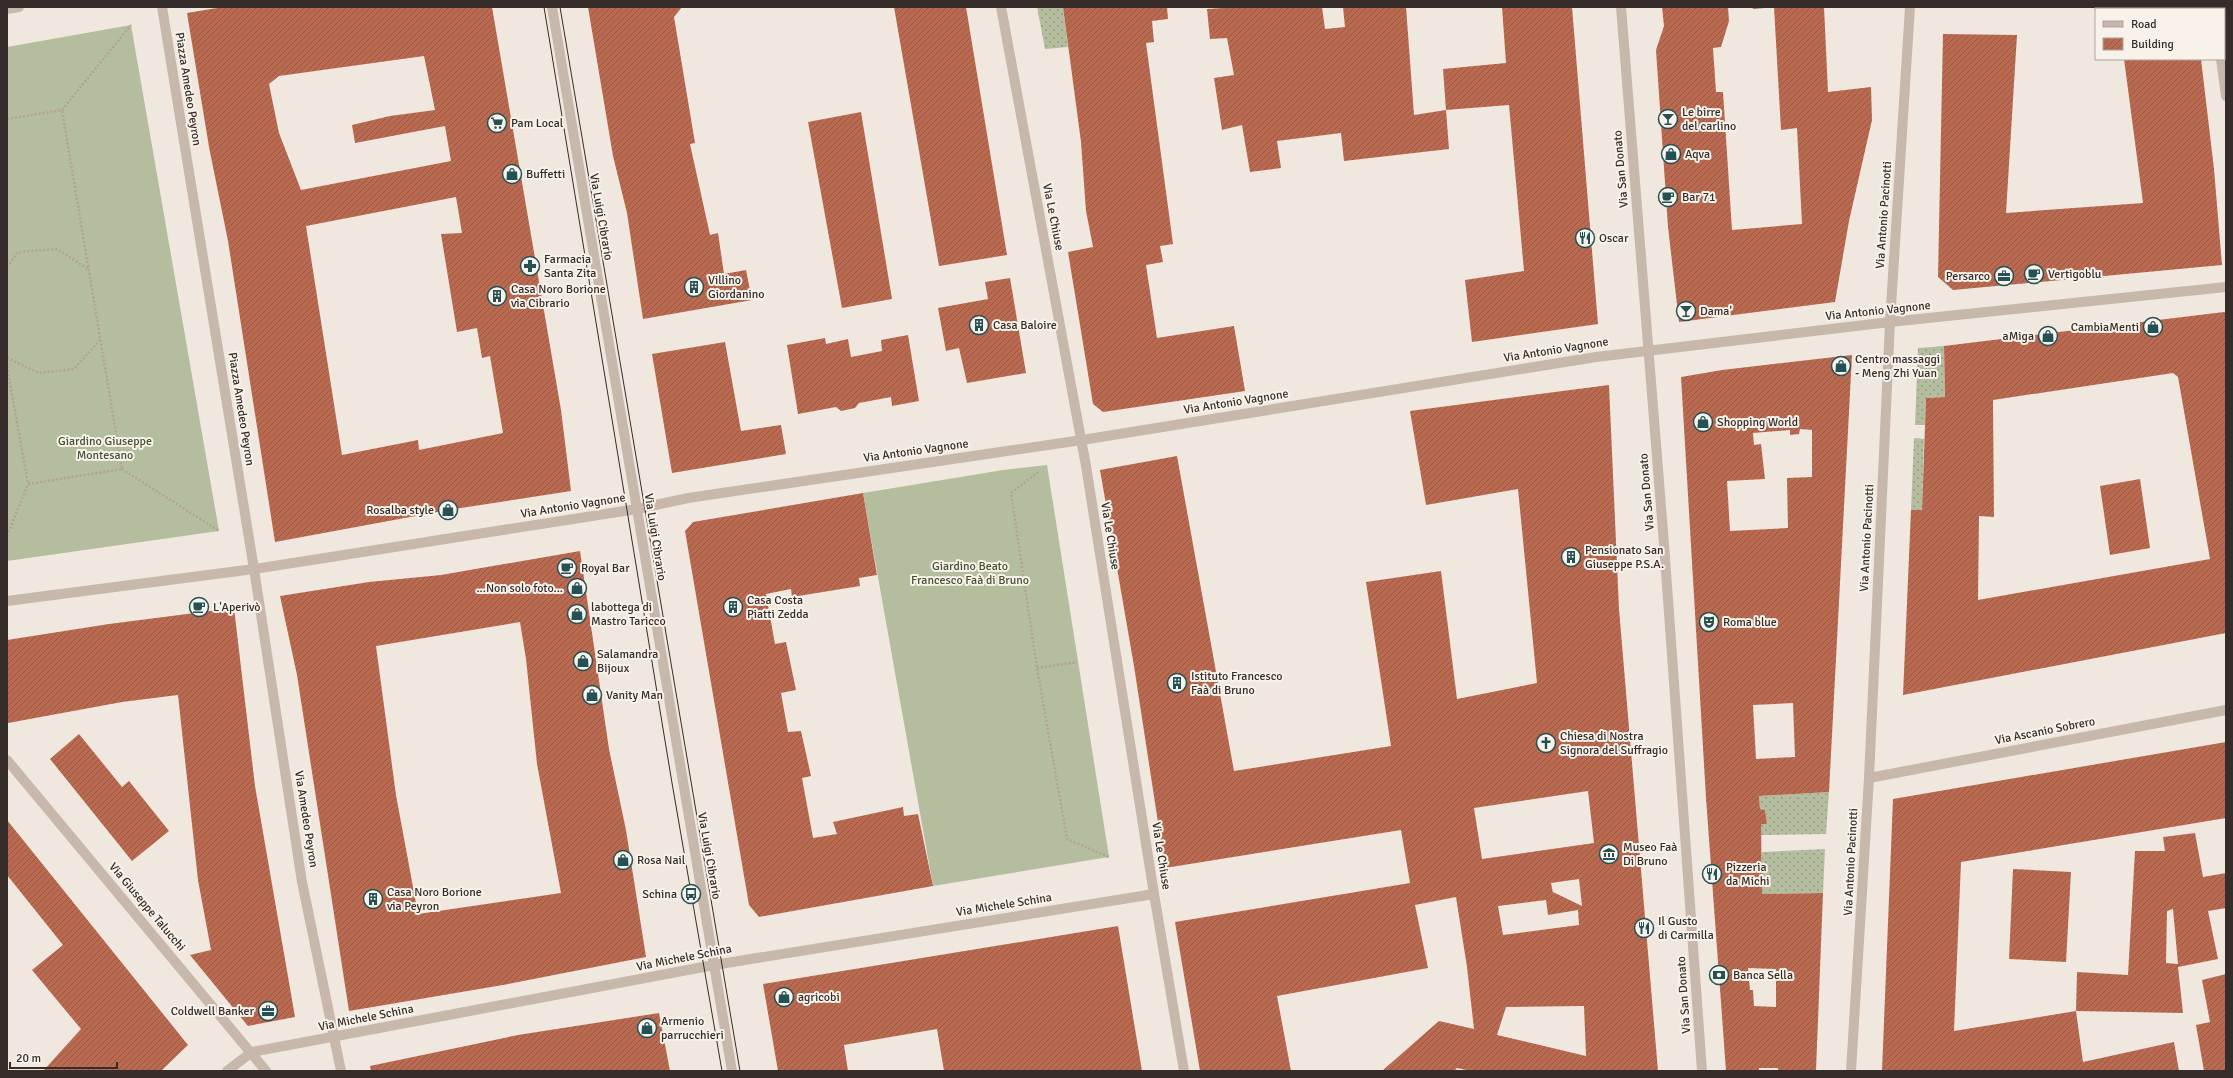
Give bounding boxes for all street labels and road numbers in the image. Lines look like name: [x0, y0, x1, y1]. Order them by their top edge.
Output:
street label: Piazza Amedeo Peyron: [172, 31, 204, 147]
street label: Via San Donato: [1610, 130, 1632, 208]
street label: Via Antonio Pacinotti: [1873, 161, 1895, 269]
street label: Via Luigi Cibrario: [586, 172, 616, 262]
street label: Via Le Chiuse: [1039, 182, 1067, 252]
street label: Via Antonio Vagnone: [1825, 298, 1931, 324]
street label: Via Antonio Vagnone: [1503, 334, 1609, 366]
street label: Piazza Amedeo Peyron: [225, 351, 257, 467]
street label: Via Antonio Vagnone: [1183, 386, 1289, 418]
street label: Via Antonio Vagnone: [863, 436, 969, 466]
street label: Via San Donato: [1636, 453, 1658, 531]
street label: Via Antonio Pacinotti: [1857, 484, 1877, 592]
street label: Via Antonio Vagnone: [520, 490, 626, 522]
street label: Via Luigi Cibrario: [641, 492, 669, 582]
street label: Via Le Chiuse: [1097, 501, 1123, 571]
street label: Via Ascanio Sobrero: [1994, 714, 2096, 748]
street label: Via Amedeo Peyron: [291, 769, 321, 869]
street label: Via Antonio Pacinotti: [1841, 808, 1861, 916]
street label: Via Luigi Cibrario: [694, 811, 724, 901]
street label: Via Le Chiuse: [1148, 821, 1174, 891]
street label: Via Giuseppe Talucchi: [106, 860, 188, 954]
street label: Via Michele Schina: [955, 890, 1053, 920]
street label: Via Michele Schina: [635, 941, 733, 975]
street label: Via San Donato: [1674, 956, 1694, 1034]
street label: Via Michele Schina: [317, 1001, 415, 1035]

